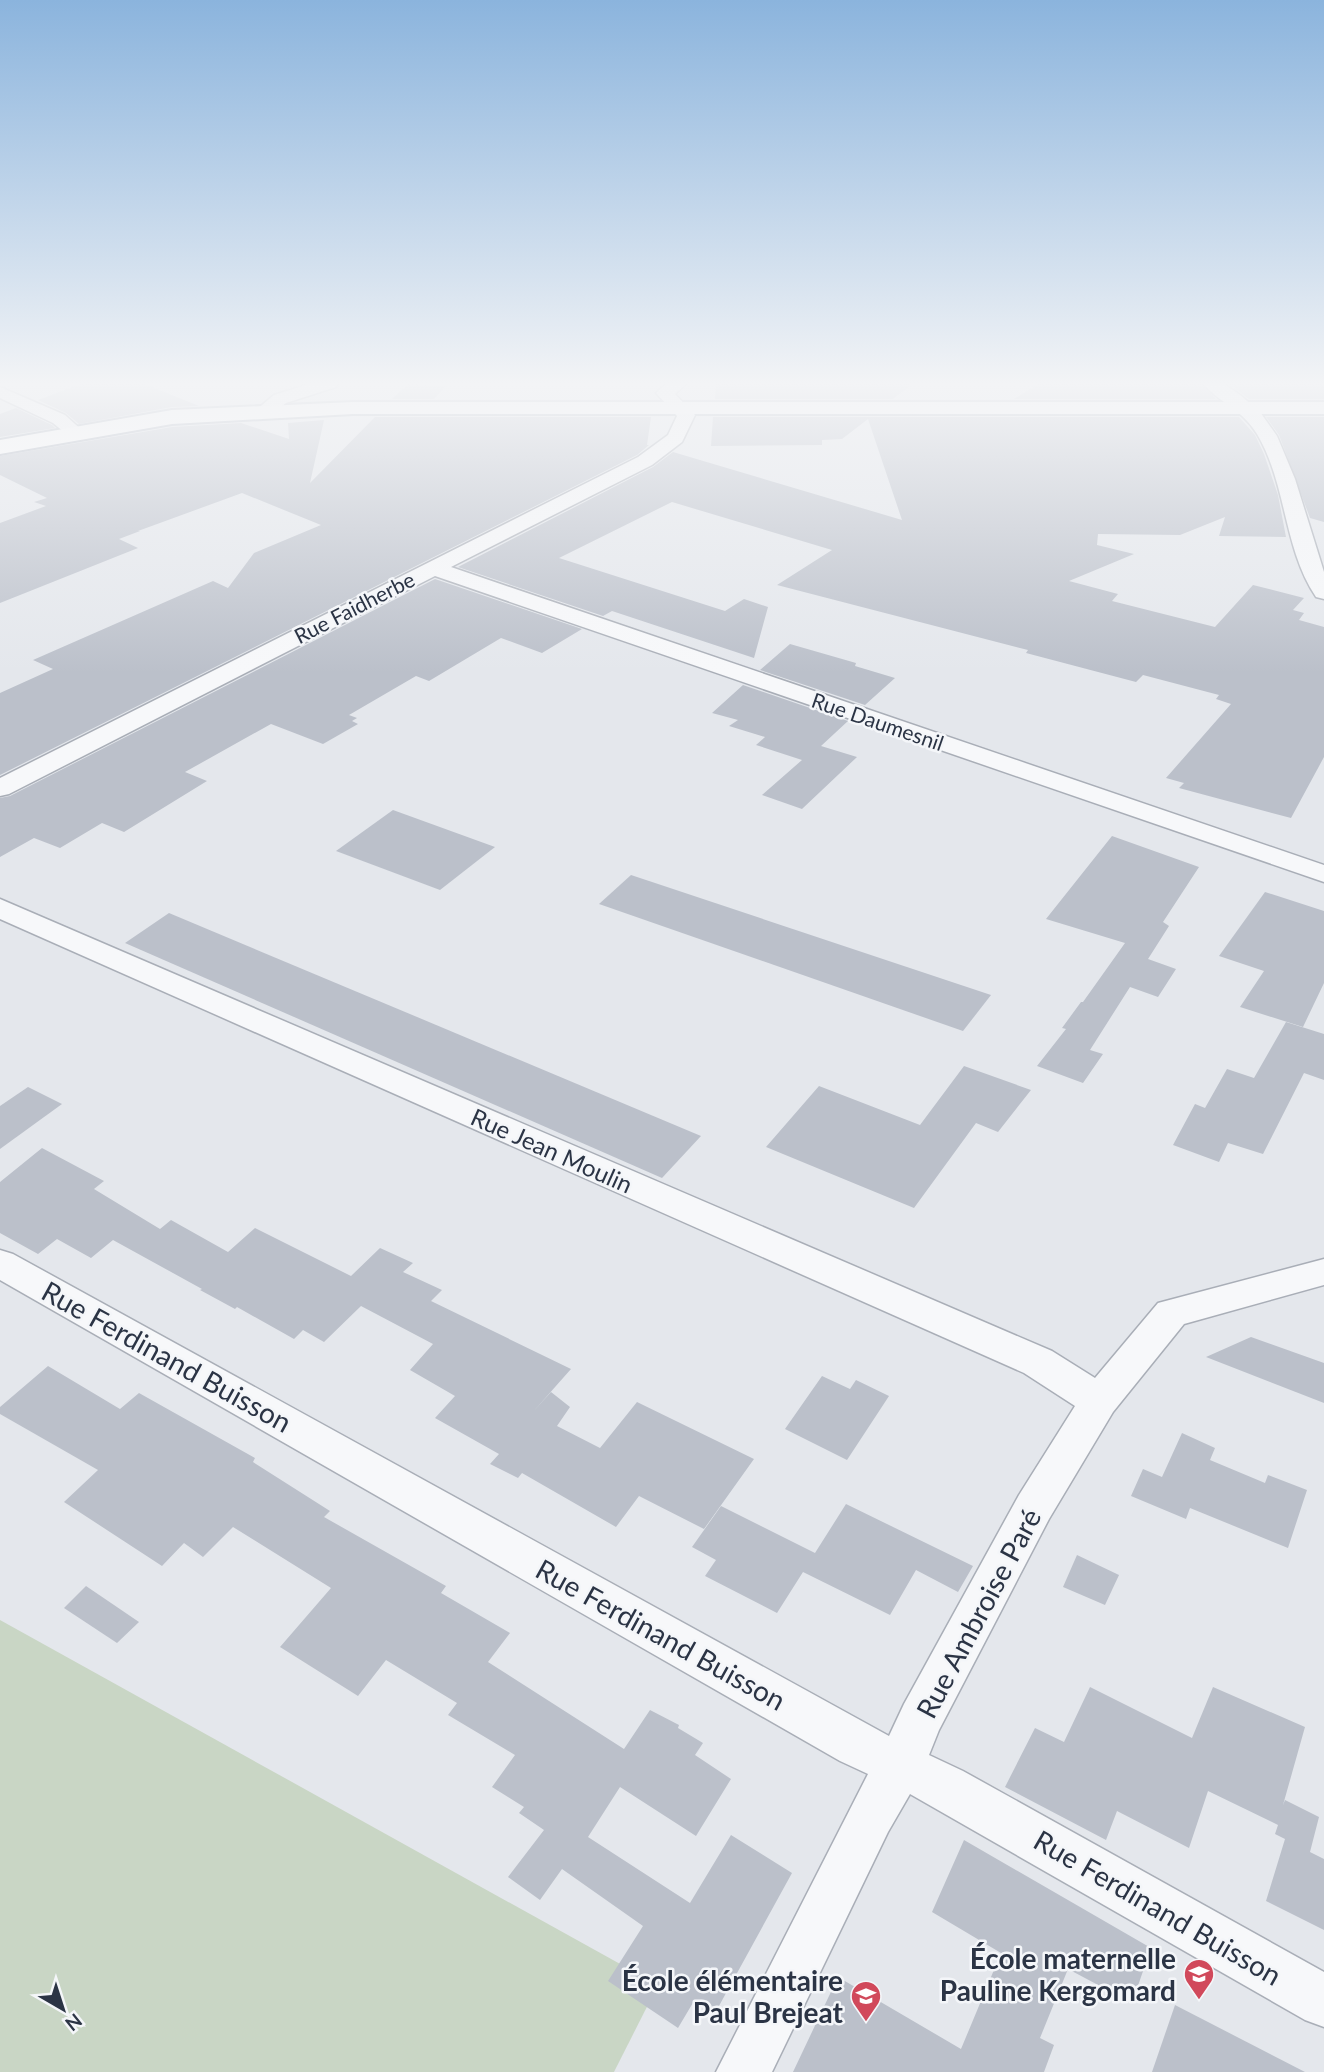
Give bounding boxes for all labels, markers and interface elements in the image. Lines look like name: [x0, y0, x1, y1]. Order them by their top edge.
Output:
street label: Rue Faidherbe: [290, 566, 418, 648]
street label: Rue Daumesnil: [809, 687, 947, 755]
street label: Rue Jean Moulin: [467, 1101, 637, 1199]
street label: Rue Ferdinand Buisson: [36, 1273, 298, 1439]
street label: Rue Ambroise Paré: [908, 1503, 1048, 1723]
street label: Rue Ferdinand Buisson: [530, 1551, 792, 1717]
street label: Rue Ferdinand Buisson: [1028, 1822, 1288, 1992]
place label: École maternelle Pauline Kergomard: [940, 1941, 1176, 2007]
school or university icon: École maternelle Pauline Kergomard: [1182, 1957, 1216, 2001]
place label: École élémentaire Paul Brejeat: [622, 1963, 844, 2029]
north arrow: [28, 1974, 98, 2044]
school or university icon: École élémentaire Paul Brejeat: [849, 1979, 883, 2023]
text: N: [61, 2009, 87, 2036]

